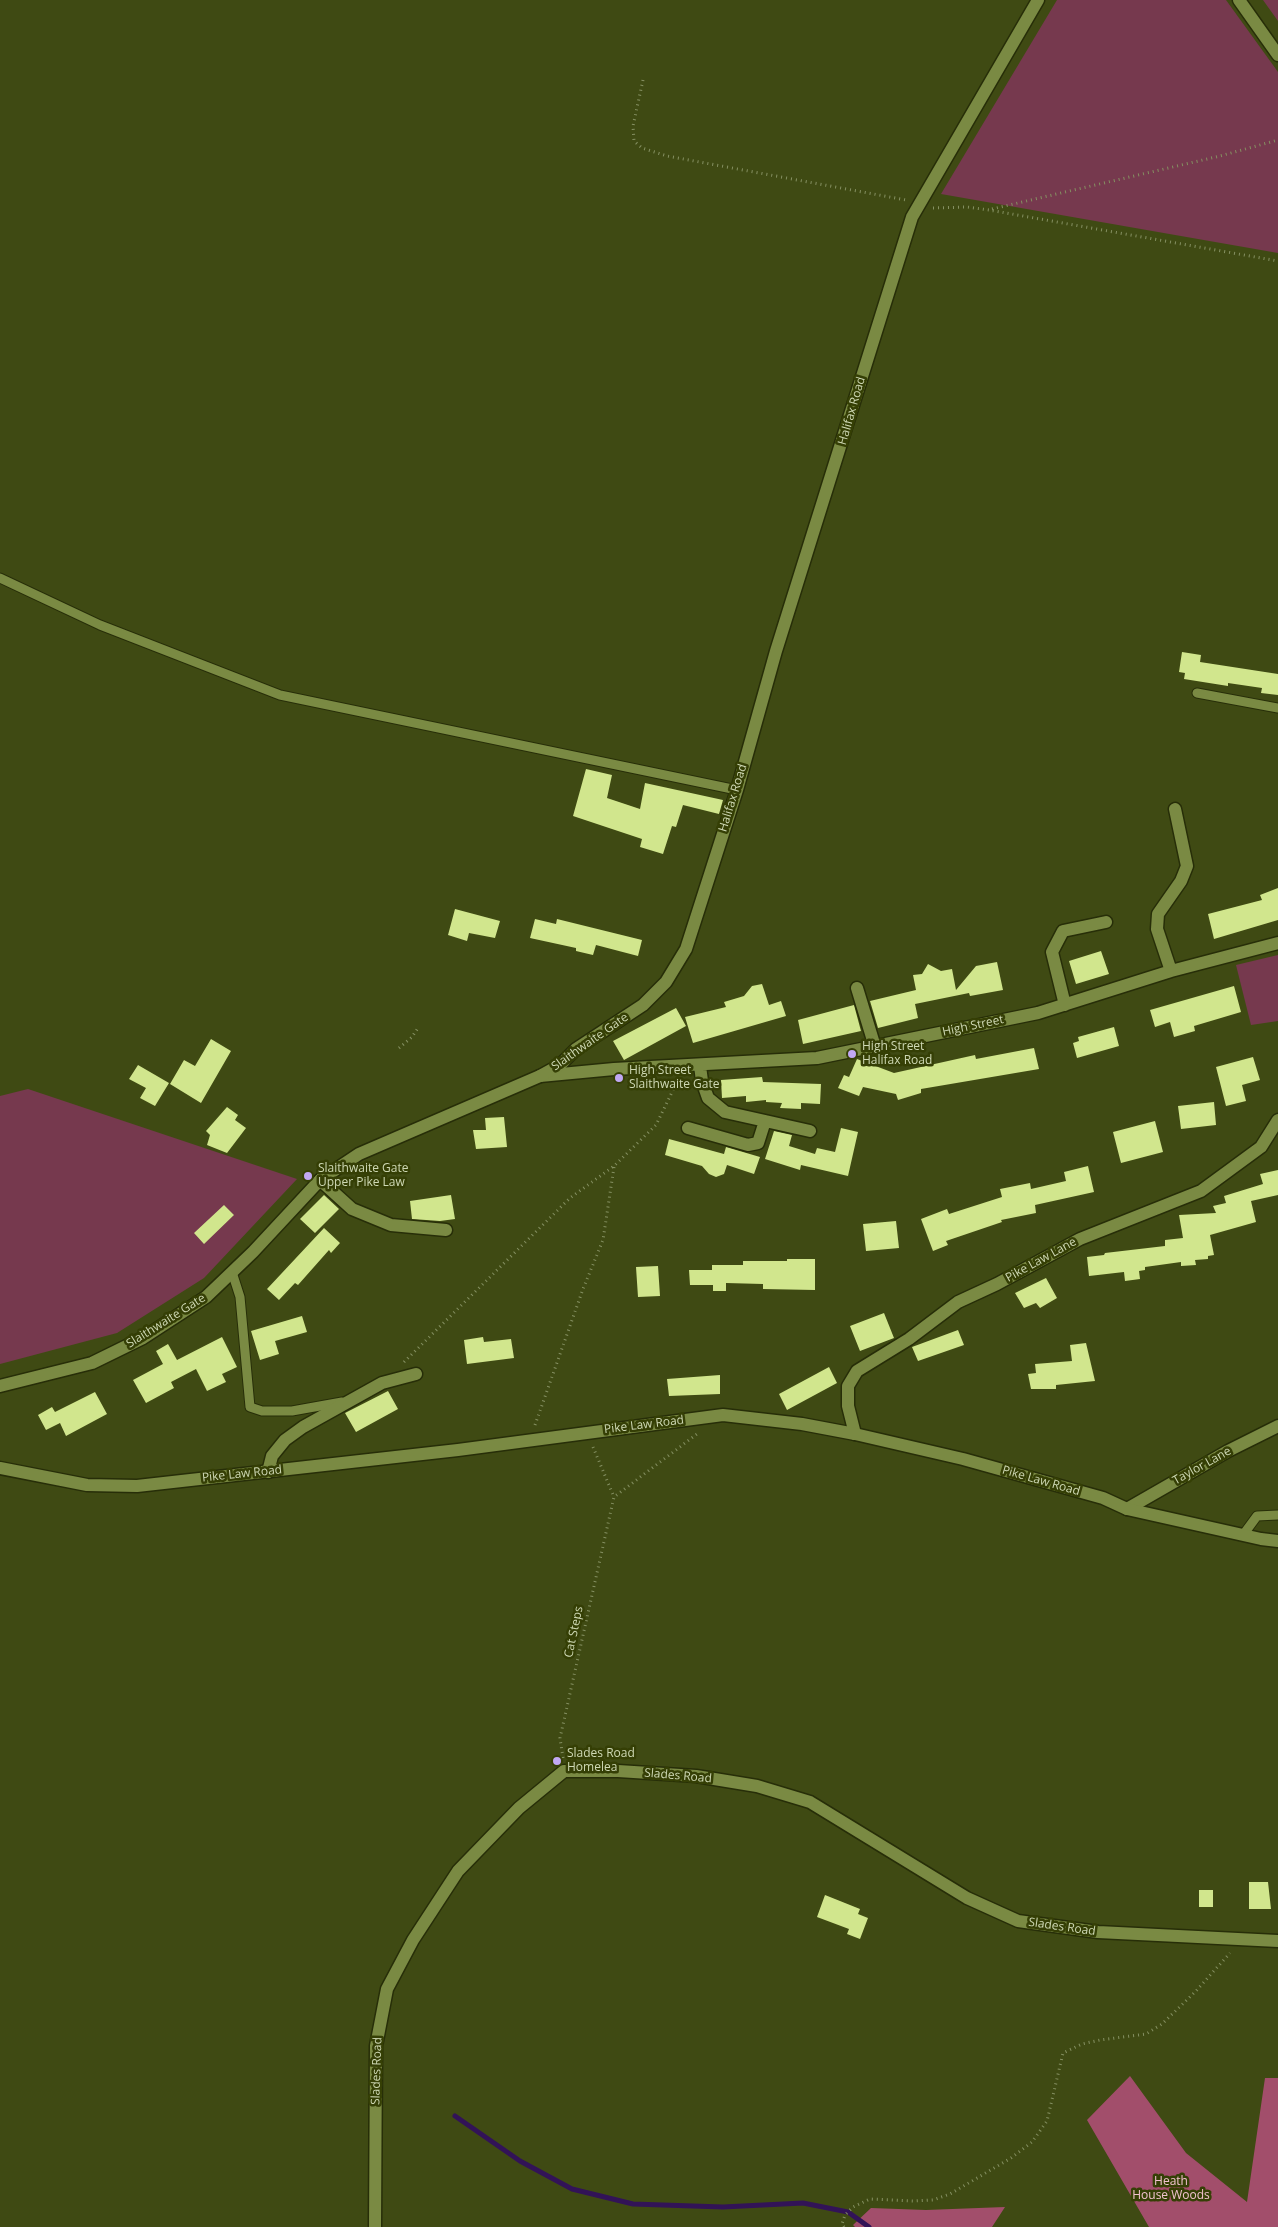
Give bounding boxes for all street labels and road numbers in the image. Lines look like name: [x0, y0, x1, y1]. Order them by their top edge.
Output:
street label: Halifax Road: [835, 375, 869, 447]
street label: Halifax Road: [716, 762, 750, 834]
street label: Slaithwaite Gate: [549, 1010, 631, 1074]
street label: High Street: [941, 1012, 1005, 1040]
street label: Pike Law Lane: [1003, 1235, 1079, 1285]
street label: Slaithwaite Gate: [124, 1291, 208, 1351]
street label: Pike Law Road: [603, 1413, 685, 1437]
street label: Taylor Lane: [1170, 1444, 1234, 1488]
street label: Pike Law Road: [201, 1463, 283, 1485]
street label: Pike Law Road: [1000, 1463, 1082, 1499]
street label: Cat Steps: [562, 1605, 586, 1659]
street label: Slades Road: [644, 1766, 712, 1786]
street label: Slades Road: [1027, 1915, 1097, 1939]
street label: Slades Road: [369, 2037, 385, 2105]

